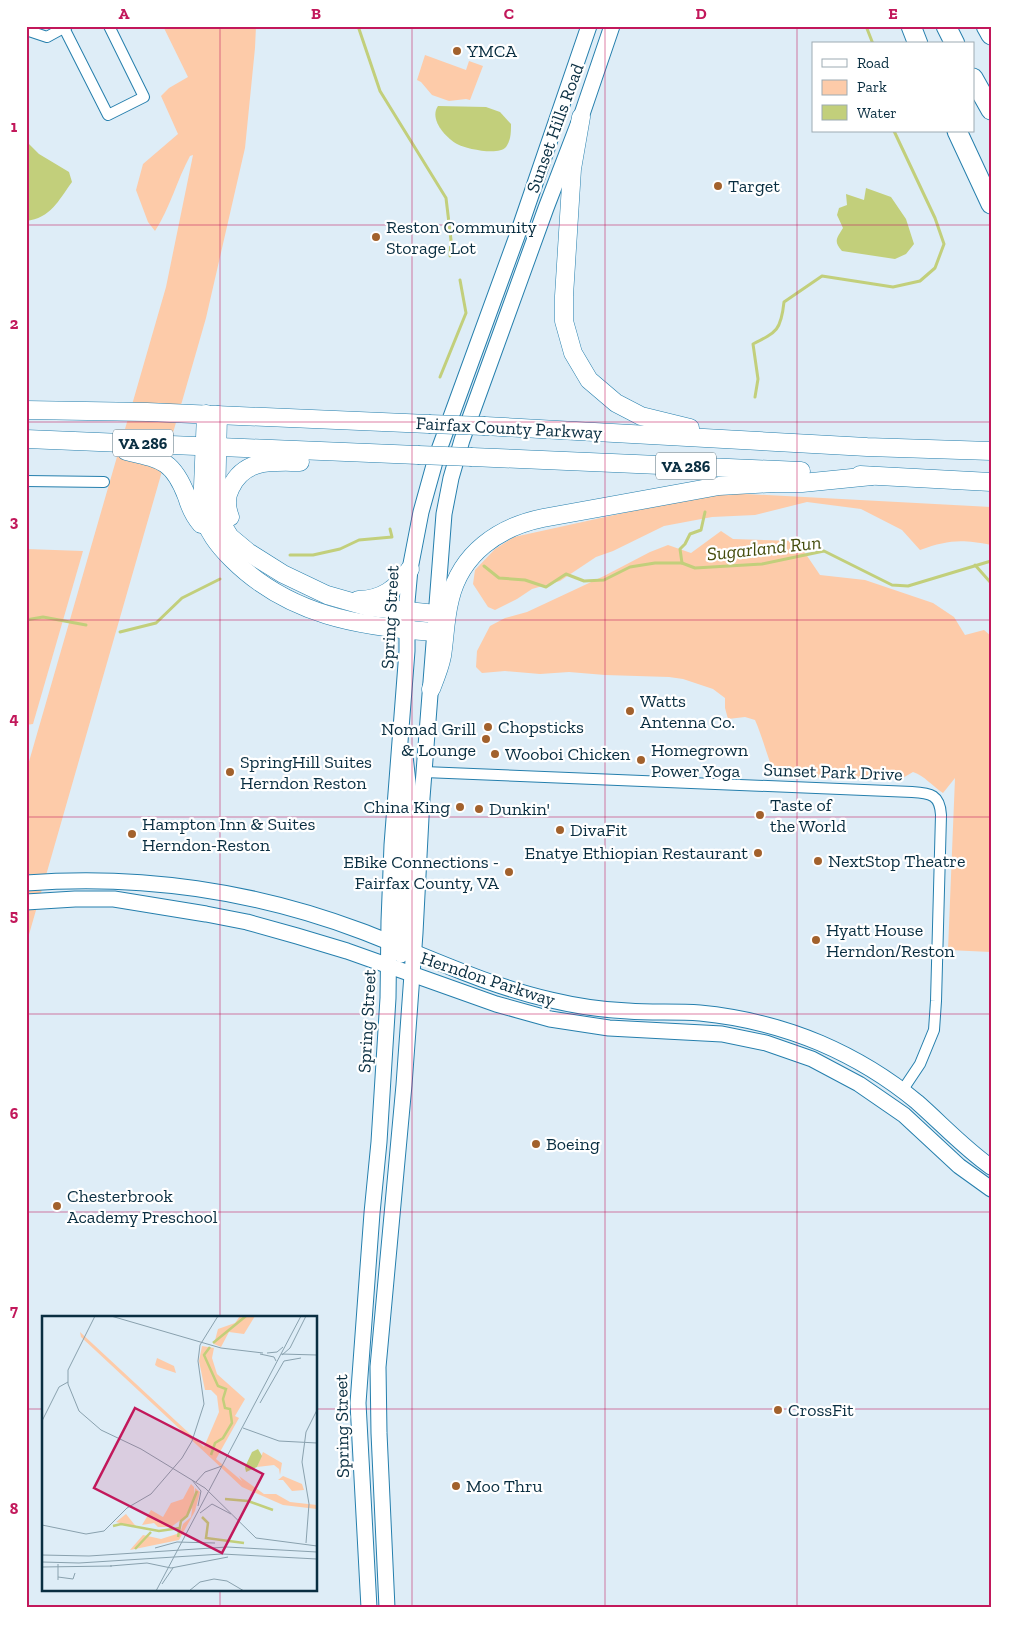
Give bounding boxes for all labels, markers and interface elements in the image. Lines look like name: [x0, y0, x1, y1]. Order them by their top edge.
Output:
text: A: [119, 4, 130, 23]
text: B: [311, 4, 321, 23]
text: C: [504, 4, 514, 23]
text: D: [695, 4, 707, 23]
text: E: [888, 4, 898, 23]
place label: YMCA: [466, 40, 517, 62]
legend: [812, 42, 974, 132]
marker: YMCA: [451, 45, 463, 57]
text: Road: [857, 54, 890, 72]
street label: Sunset Hills Road: [521, 60, 589, 196]
text: Park: [857, 78, 887, 96]
text: Water: [857, 104, 897, 122]
text: 1: [11, 117, 18, 136]
place label: Target: [728, 175, 780, 197]
marker: Target: [712, 180, 724, 192]
place label: Reston Community Storage Lot: [386, 216, 538, 259]
marker: Reston Community Storage Lot: [370, 231, 382, 243]
text: 2: [10, 314, 19, 333]
street label: Fairfax County Parkway: [415, 412, 604, 444]
road number: VA 286: [113, 429, 173, 456]
road number: VA 286: [656, 452, 716, 480]
text: 3: [10, 512, 19, 531]
water label: Sugarland Run: [706, 531, 822, 565]
street label: Spring Street: [376, 564, 404, 669]
place label: Watts Antenna Co.: [640, 690, 735, 733]
marker: Watts Antenna Co.: [624, 705, 636, 717]
text: 4: [9, 709, 19, 728]
place label: Chopsticks: [498, 716, 584, 738]
place label: Nomad Grill & Lounge: [381, 718, 476, 761]
marker: Chopsticks: [482, 721, 494, 733]
marker: Nomad Grill & Lounge: [480, 733, 492, 745]
place label: Homegrown Power Yoga: [651, 739, 749, 782]
place label: Wooboi Chicken: [505, 743, 631, 765]
marker: Wooboi Chicken: [489, 748, 501, 760]
place label: SpringHill Suites Herndon Reston: [240, 751, 372, 794]
marker: Homegrown Power Yoga: [635, 754, 647, 766]
street label: Sunset Park Drive: [763, 759, 903, 785]
marker: SpringHill Suites Herndon Reston: [224, 766, 236, 778]
place label: Taste of the World: [770, 794, 846, 837]
place label: China King: [363, 796, 450, 818]
place label: Dunkin': [489, 798, 550, 820]
marker: China King: [454, 801, 466, 813]
marker: Dunkin': [473, 803, 485, 815]
marker: Taste of the World: [754, 809, 766, 821]
place label: Hampton Inn & Suites Herndon-Reston: [142, 813, 315, 856]
place label: DivaFit: [570, 819, 627, 841]
marker: DivaFit: [554, 824, 566, 836]
marker: Hampton Inn & Suites Herndon-Reston: [126, 828, 138, 840]
place label: Enatye Ethiopian Restaurant: [525, 842, 748, 864]
marker: Enatye Ethiopian Restaurant: [752, 847, 764, 859]
place label: NextStop Theatre: [828, 850, 965, 872]
place label: EBike Connections - Fairfax County, VA: [343, 851, 499, 894]
marker: NextStop Theatre: [812, 855, 824, 867]
marker: EBike Connections - Fairfax County, VA: [503, 866, 515, 878]
text: 5: [10, 906, 18, 925]
place label: Hyatt House Herndon/Reston: [826, 919, 955, 962]
marker: Hyatt House Herndon/Reston: [810, 934, 822, 946]
street label: Herndon Parkway: [418, 947, 559, 1011]
street label: Spring Street: [353, 968, 381, 1073]
text: 6: [10, 1104, 19, 1123]
place label: Boeing: [546, 1133, 600, 1155]
marker: Boeing: [530, 1138, 542, 1150]
place label: Chesterbrook Academy Preschool: [67, 1185, 218, 1228]
marker: Chesterbrook Academy Preschool: [51, 1200, 63, 1212]
text: 7: [10, 1301, 18, 1320]
inset map: [42, 1316, 318, 1592]
street label: Spring Street: [330, 1374, 354, 1478]
place label: CrossFit: [788, 1399, 854, 1421]
marker: CrossFit: [772, 1404, 784, 1416]
place label: Moo Thru: [466, 1475, 543, 1497]
marker: Moo Thru: [450, 1480, 462, 1492]
text: 8: [10, 1499, 19, 1518]

